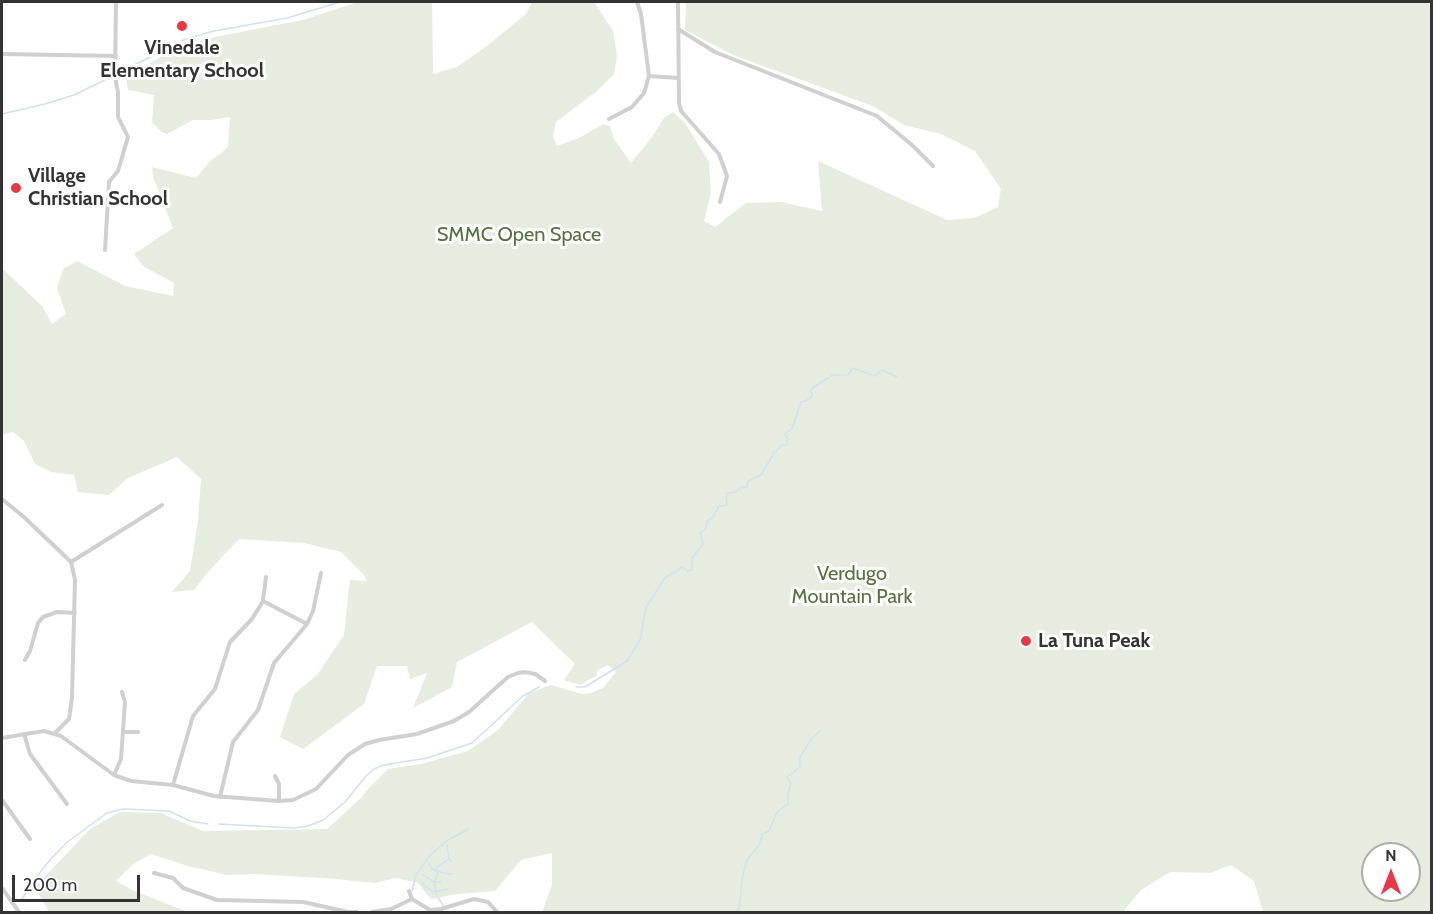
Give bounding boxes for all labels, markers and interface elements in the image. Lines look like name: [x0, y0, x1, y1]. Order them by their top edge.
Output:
marker: Vinedale Elementary School: [175, 19, 189, 33]
place label: Vinedale Elementary School: [100, 36, 264, 83]
place label: Village Christian School: [28, 164, 168, 211]
marker: Village Christian School: [9, 181, 23, 195]
park label: SMMC Open Space: [437, 223, 601, 247]
park label: Verdugo Mountain Park: [792, 562, 912, 609]
place label: La Tuna Peak: [1038, 629, 1150, 653]
marker: La Tuna Peak: [1019, 634, 1033, 648]
north arrow: [1361, 842, 1421, 902]
text: N: [1385, 846, 1397, 865]
scale bar: [15, 863, 142, 901]
text: 200 m: [23, 874, 77, 896]

